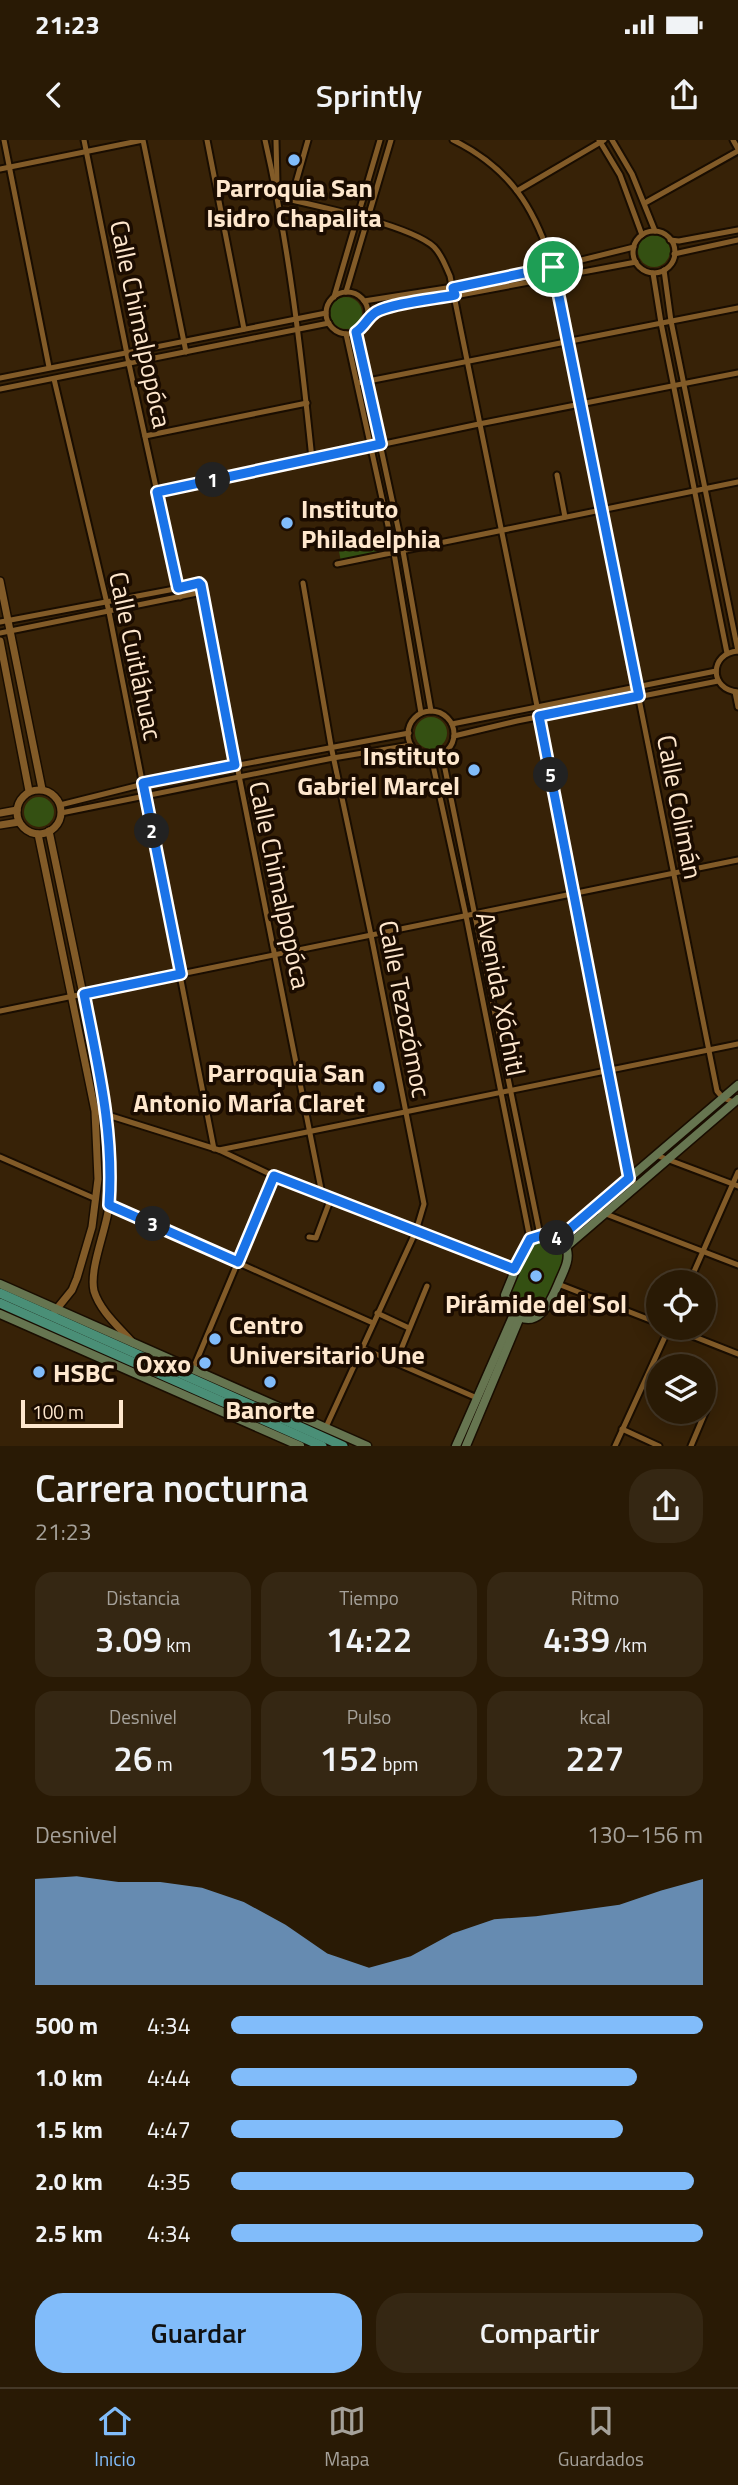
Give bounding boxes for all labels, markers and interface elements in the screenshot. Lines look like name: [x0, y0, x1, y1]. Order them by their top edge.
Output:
text: 21:23: [35, 5, 100, 44]
text: Sprintly: [316, 71, 422, 119]
icon: back: [35, 76, 73, 114]
icon: share: [665, 76, 703, 114]
marker: Parroquia San Isidro Chapalita: [286, 152, 302, 168]
place label: Parroquia San Isidro Chapalita: [206, 168, 382, 237]
street label: Calle Chimalpopóca: [100, 216, 182, 432]
pin: [523, 237, 583, 297]
icon: arrive: [534, 248, 572, 286]
pin: 1: [196, 462, 230, 498]
text: 1: [207, 465, 218, 494]
place label: Instituto Philadelphia: [301, 489, 441, 558]
marker: Instituto Philadelphia: [279, 515, 295, 531]
street label: Calle Cuitláhuac: [99, 568, 173, 744]
street label: Calle Colimán: [647, 732, 713, 882]
place label: Instituto Gabriel Marcel: [297, 736, 460, 805]
pin: 5: [534, 758, 568, 792]
text: 5: [545, 760, 556, 789]
marker: Instituto Gabriel Marcel: [466, 762, 482, 778]
street label: Calle Chimalpopóca: [239, 777, 321, 993]
pin: 2: [134, 814, 170, 848]
text: 2: [146, 816, 157, 845]
street label: Avenida Xóchitl: [466, 909, 536, 1079]
street label: Calle Tezozómoc: [369, 917, 441, 1101]
place label: Parroquia San Antonio María Claret: [133, 1053, 365, 1122]
marker: Parroquia San Antonio María Claret: [371, 1079, 387, 1095]
pin: 3: [136, 1206, 170, 1242]
text: 3: [147, 1209, 158, 1238]
pin: 4: [540, 1220, 574, 1256]
text: 4: [551, 1223, 562, 1252]
marker: Pirámide del Sol: [528, 1268, 544, 1284]
map controls: [646, 1270, 716, 1424]
button: locate: [646, 1270, 716, 1340]
place label: Pirámide del Sol: [445, 1284, 627, 1323]
place label: Centro Universitario Une: [229, 1305, 425, 1374]
marker: Centro Universitario Une: [207, 1331, 223, 1347]
place label: Oxxo: [136, 1344, 191, 1383]
place label: HSBC: [53, 1353, 115, 1392]
button: layers: [646, 1354, 716, 1424]
marker: Oxxo: [197, 1355, 213, 1371]
marker: HSBC: [31, 1364, 47, 1380]
marker: Banorte: [262, 1374, 278, 1390]
place label: Banorte: [225, 1390, 315, 1429]
scale bar: [21, 1396, 122, 1428]
text: 100 m: [32, 1397, 84, 1426]
text: Carrera nocturna: [35, 1459, 309, 1517]
button: share: [629, 1469, 703, 1543]
text: 21:23: [35, 1514, 92, 1549]
text: Distancia: [106, 1583, 180, 1612]
text: Tiempo: [339, 1583, 399, 1612]
text: Ritmo: [571, 1583, 619, 1612]
text: 3.09: [95, 1612, 162, 1666]
text: 14:22: [326, 1612, 412, 1666]
text: 4:39: [543, 1612, 610, 1666]
text: km: [162, 1630, 191, 1659]
text: /km: [610, 1630, 647, 1659]
text: Desnivel: [109, 1702, 177, 1731]
text: Pulso: [347, 1702, 391, 1731]
text: kcal: [579, 1702, 611, 1731]
text: 26: [113, 1731, 153, 1785]
text: 152: [320, 1731, 378, 1785]
text: 227: [566, 1731, 624, 1785]
text: m: [153, 1749, 173, 1778]
text: bpm: [378, 1749, 418, 1778]
text: Desnivel: [35, 1817, 117, 1852]
text: 130–156 m: [587, 1817, 703, 1852]
text: 500 m: [35, 2008, 98, 2043]
text: 4:34: [147, 2008, 191, 2043]
text: 1.0 km: [35, 2060, 103, 2095]
text: 4:44: [147, 2060, 191, 2095]
text: 1.5 km: [35, 2112, 103, 2147]
text: 4:47: [147, 2112, 191, 2147]
text: 2.0 km: [35, 2164, 103, 2199]
text: 4:35: [147, 2164, 191, 2199]
text: 2.5 km: [35, 2216, 103, 2251]
text: 4:34: [147, 2216, 191, 2251]
button: Guardar: [35, 2293, 362, 2373]
button: Compartir: [376, 2293, 703, 2373]
tab: Inicio: [94, 2402, 136, 2473]
tab: Mapa: [324, 2402, 369, 2473]
tab: Guardados: [558, 2402, 644, 2473]

